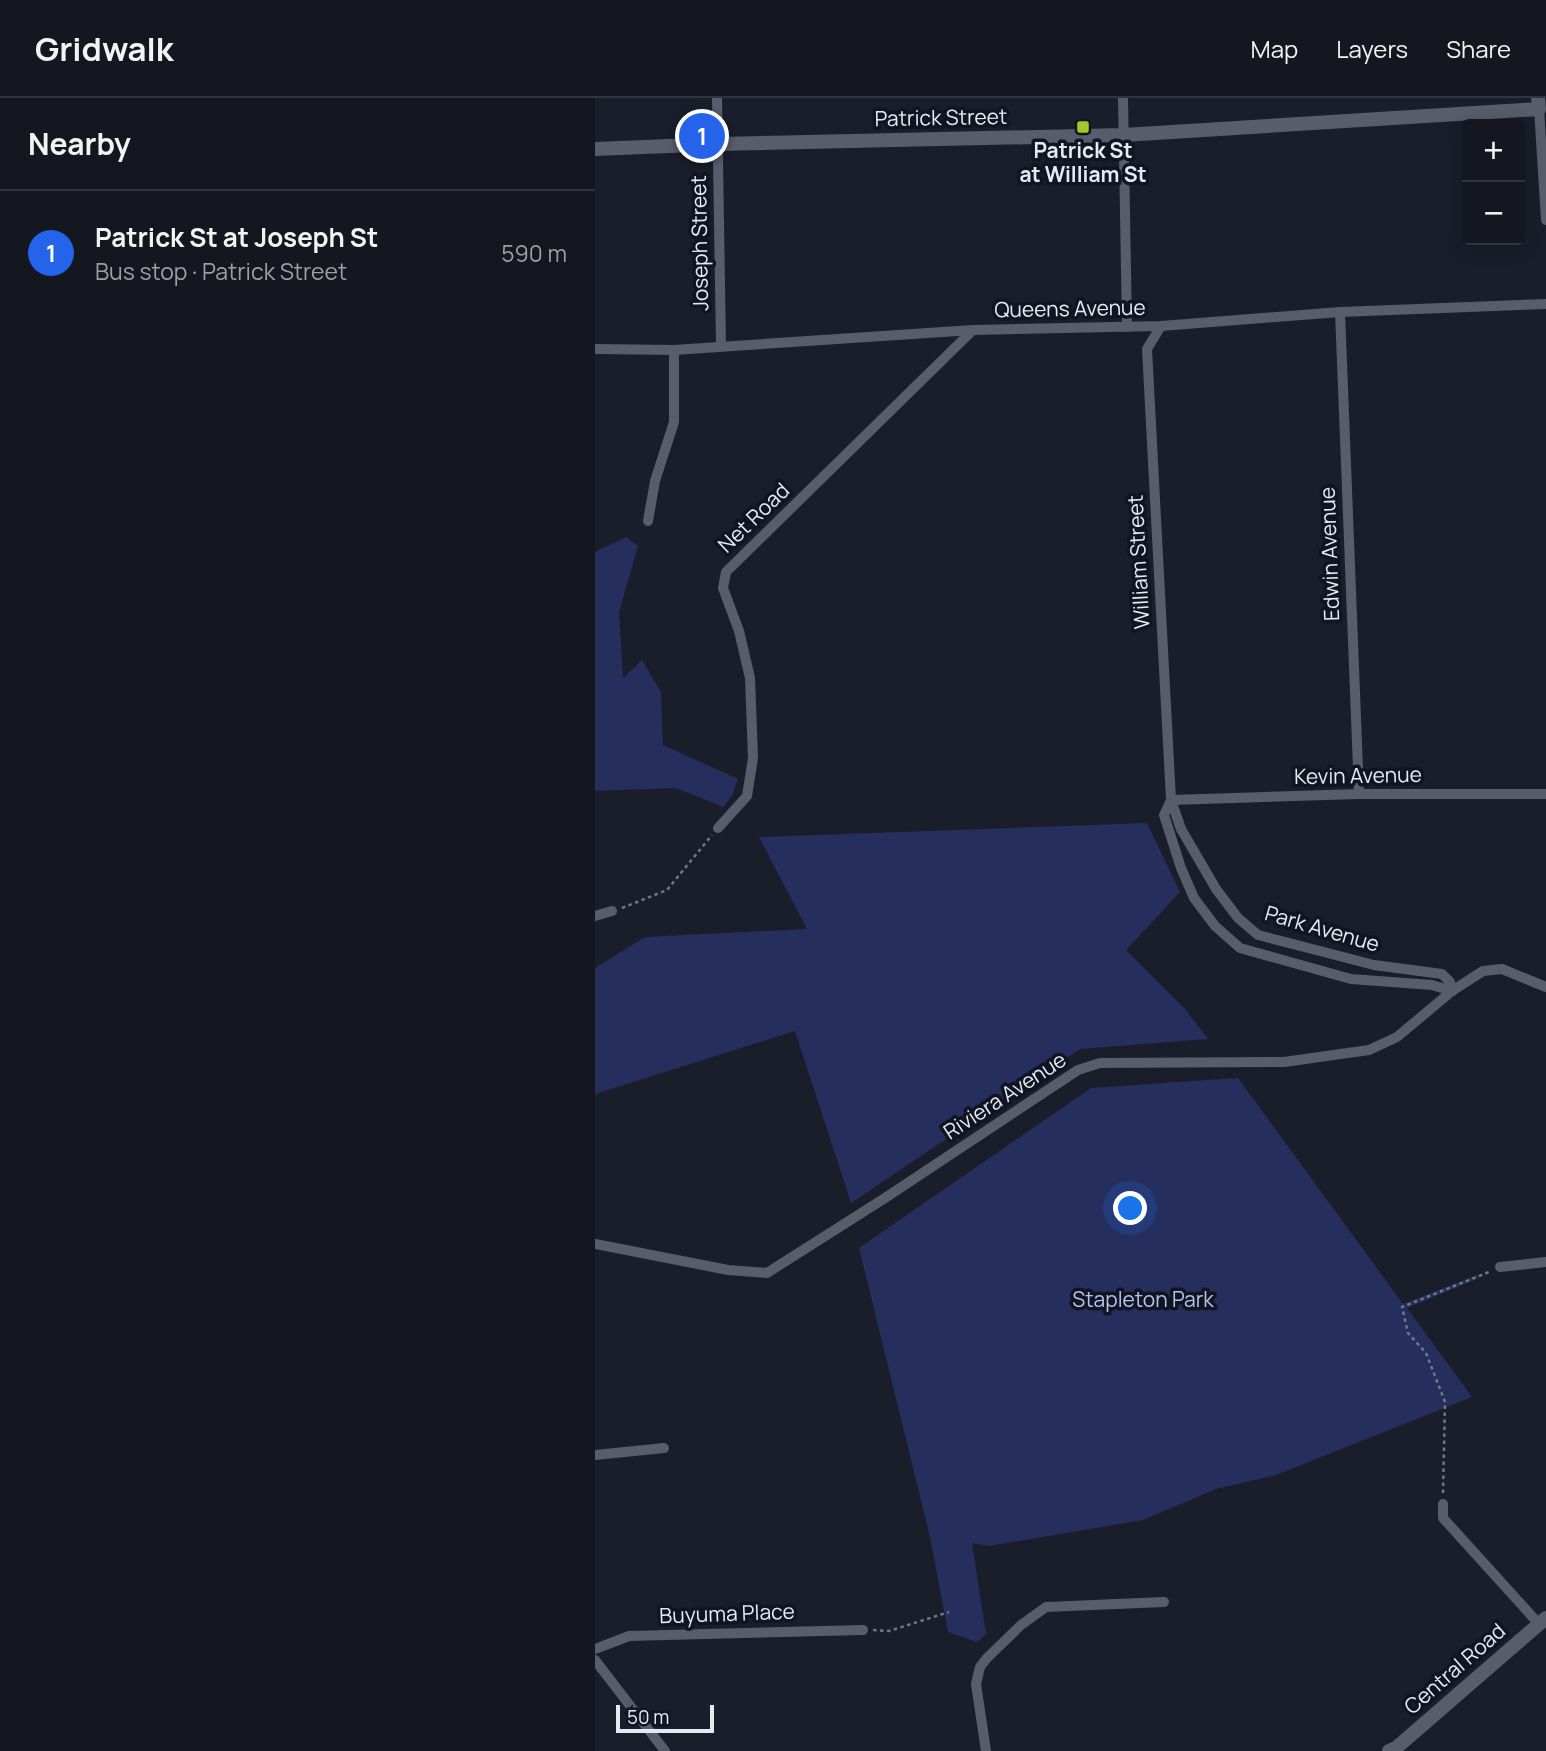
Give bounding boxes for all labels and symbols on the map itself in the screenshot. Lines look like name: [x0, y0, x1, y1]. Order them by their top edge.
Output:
street label: Patrick Street: [874, 102, 1008, 132]
pin: 1: [679, 110, 725, 162]
marker: Patrick St at William St: [1075, 119, 1091, 135]
place label: Patrick St at William St: [1019, 136, 1147, 188]
street label: Joseph Street: [684, 175, 714, 311]
street label: Queens Avenue: [994, 293, 1146, 323]
street label: Net Road: [712, 476, 795, 558]
street label: Edwin Avenue: [1313, 487, 1345, 621]
street label: William Street: [1121, 494, 1155, 630]
street label: Kevin Avenue: [1294, 760, 1422, 790]
street label: Park Avenue: [1262, 898, 1383, 958]
street label: Riviera Avenue: [938, 1045, 1071, 1145]
your location: [1113, 1191, 1147, 1225]
park label: Stapleton Park: [1072, 1285, 1214, 1313]
street label: Buyuma Place: [659, 1597, 795, 1629]
street label: Central Road: [1398, 1616, 1511, 1720]
scale bar: [616, 1702, 714, 1734]

